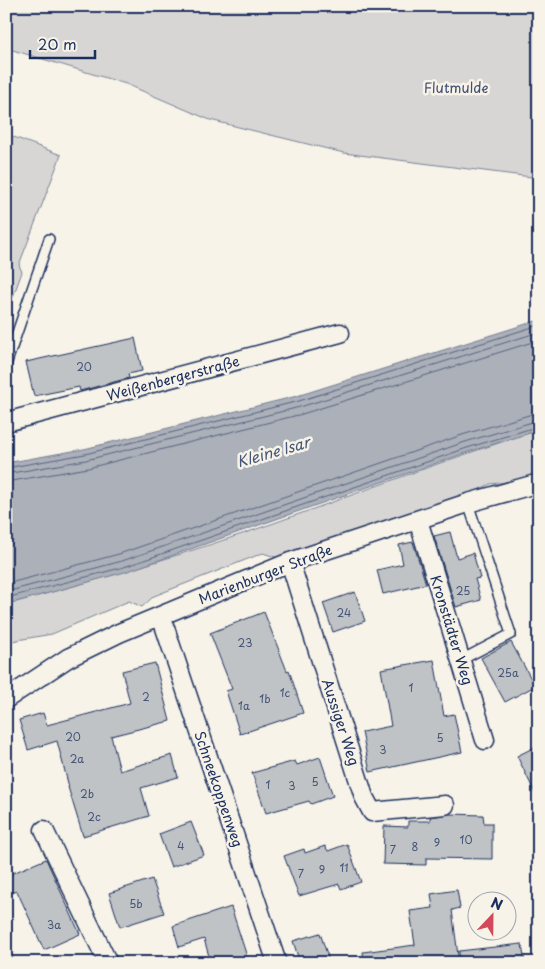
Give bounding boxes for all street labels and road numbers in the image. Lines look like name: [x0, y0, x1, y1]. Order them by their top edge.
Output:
street label: Weißenbergerstraße: [104, 350, 242, 406]
street label: Marienburger Straße: [195, 539, 335, 609]
street label: Kronstädter Weg: [425, 572, 479, 688]
street label: Aussiger Weg: [317, 676, 365, 768]
street label: Schneekoppenweg: [189, 728, 249, 850]

